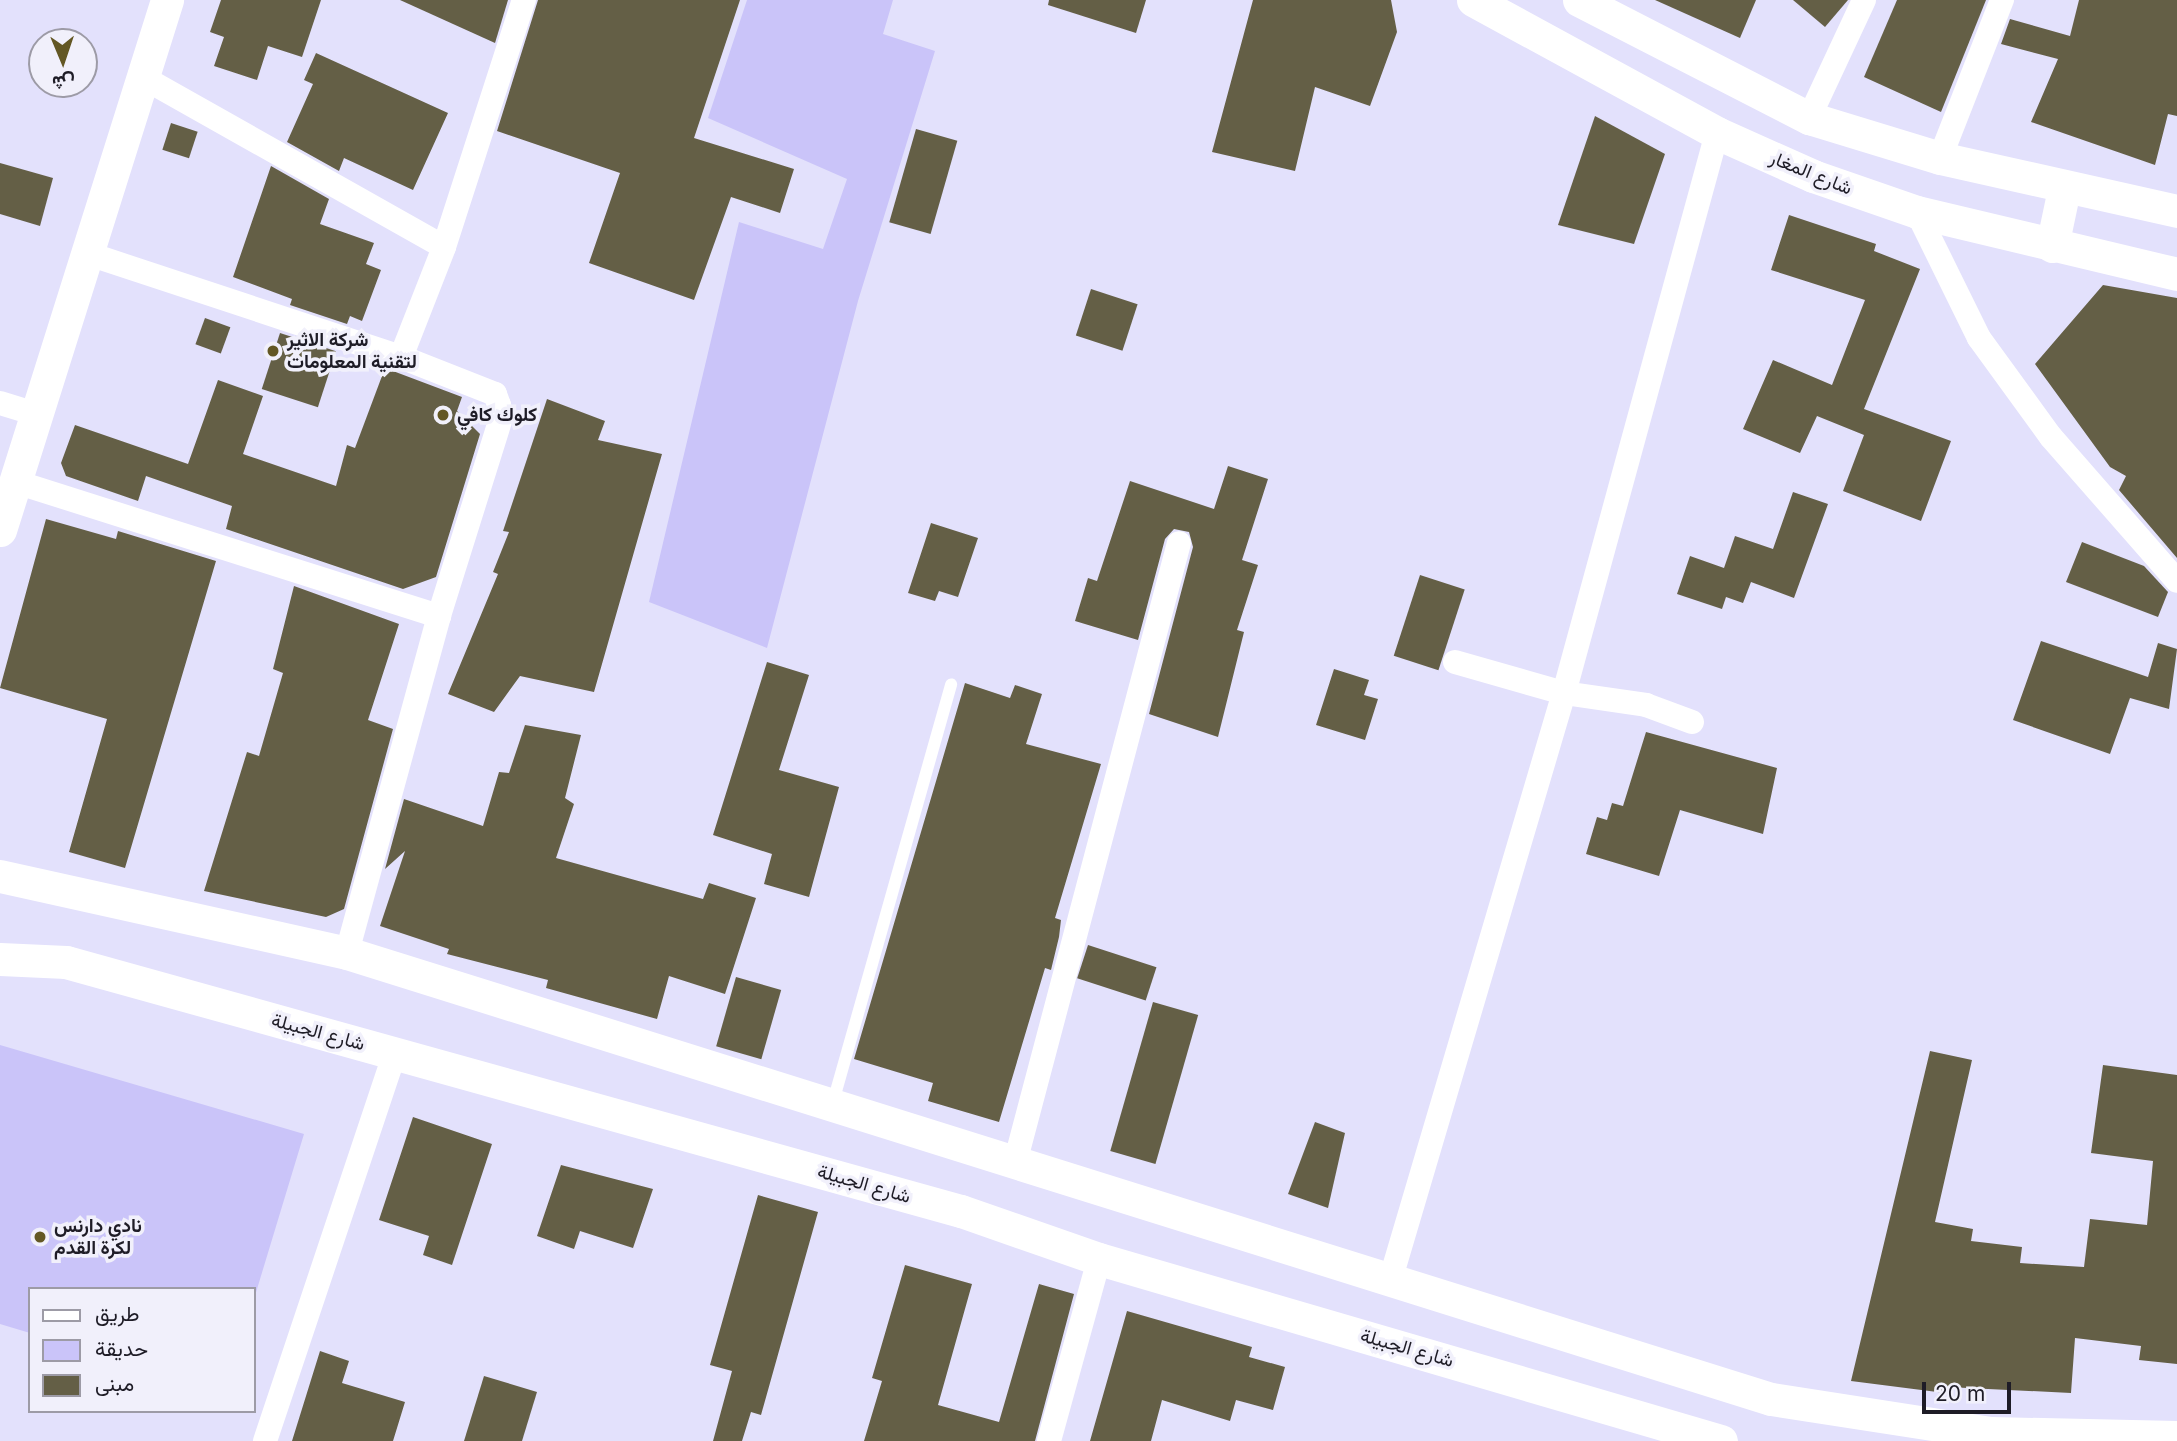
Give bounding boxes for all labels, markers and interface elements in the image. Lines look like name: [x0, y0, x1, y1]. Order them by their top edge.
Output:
north arrow: [28, 28, 98, 98]
text: ش: [52, 71, 75, 94]
street label: شارع المغار: [1767, 146, 1855, 200]
place label: شركة الاثير لتقنية المعلومات: [287, 329, 417, 373]
marker: شركة الاثير لتقنية المعلومات: [265, 343, 281, 359]
place label: كلوك كافي: [457, 404, 537, 426]
marker: كلوك كافي: [435, 407, 451, 423]
street label: شارع الجبيلة: [269, 1009, 367, 1055]
street label: شارع الجبيلة: [815, 1160, 913, 1208]
place label: نادي دارنس لكرة القدم: [54, 1215, 142, 1259]
marker: نادي دارنس لكرة القدم: [32, 1229, 48, 1245]
legend: [28, 1287, 256, 1413]
text: طريق: [95, 1301, 140, 1326]
street label: شارع الجبيلة: [1358, 1324, 1456, 1372]
text: حديقة: [95, 1336, 148, 1361]
scale bar: [1925, 1368, 2014, 1412]
text: مبنى: [95, 1371, 134, 1396]
text: 20 m: [1935, 1381, 1985, 1406]

